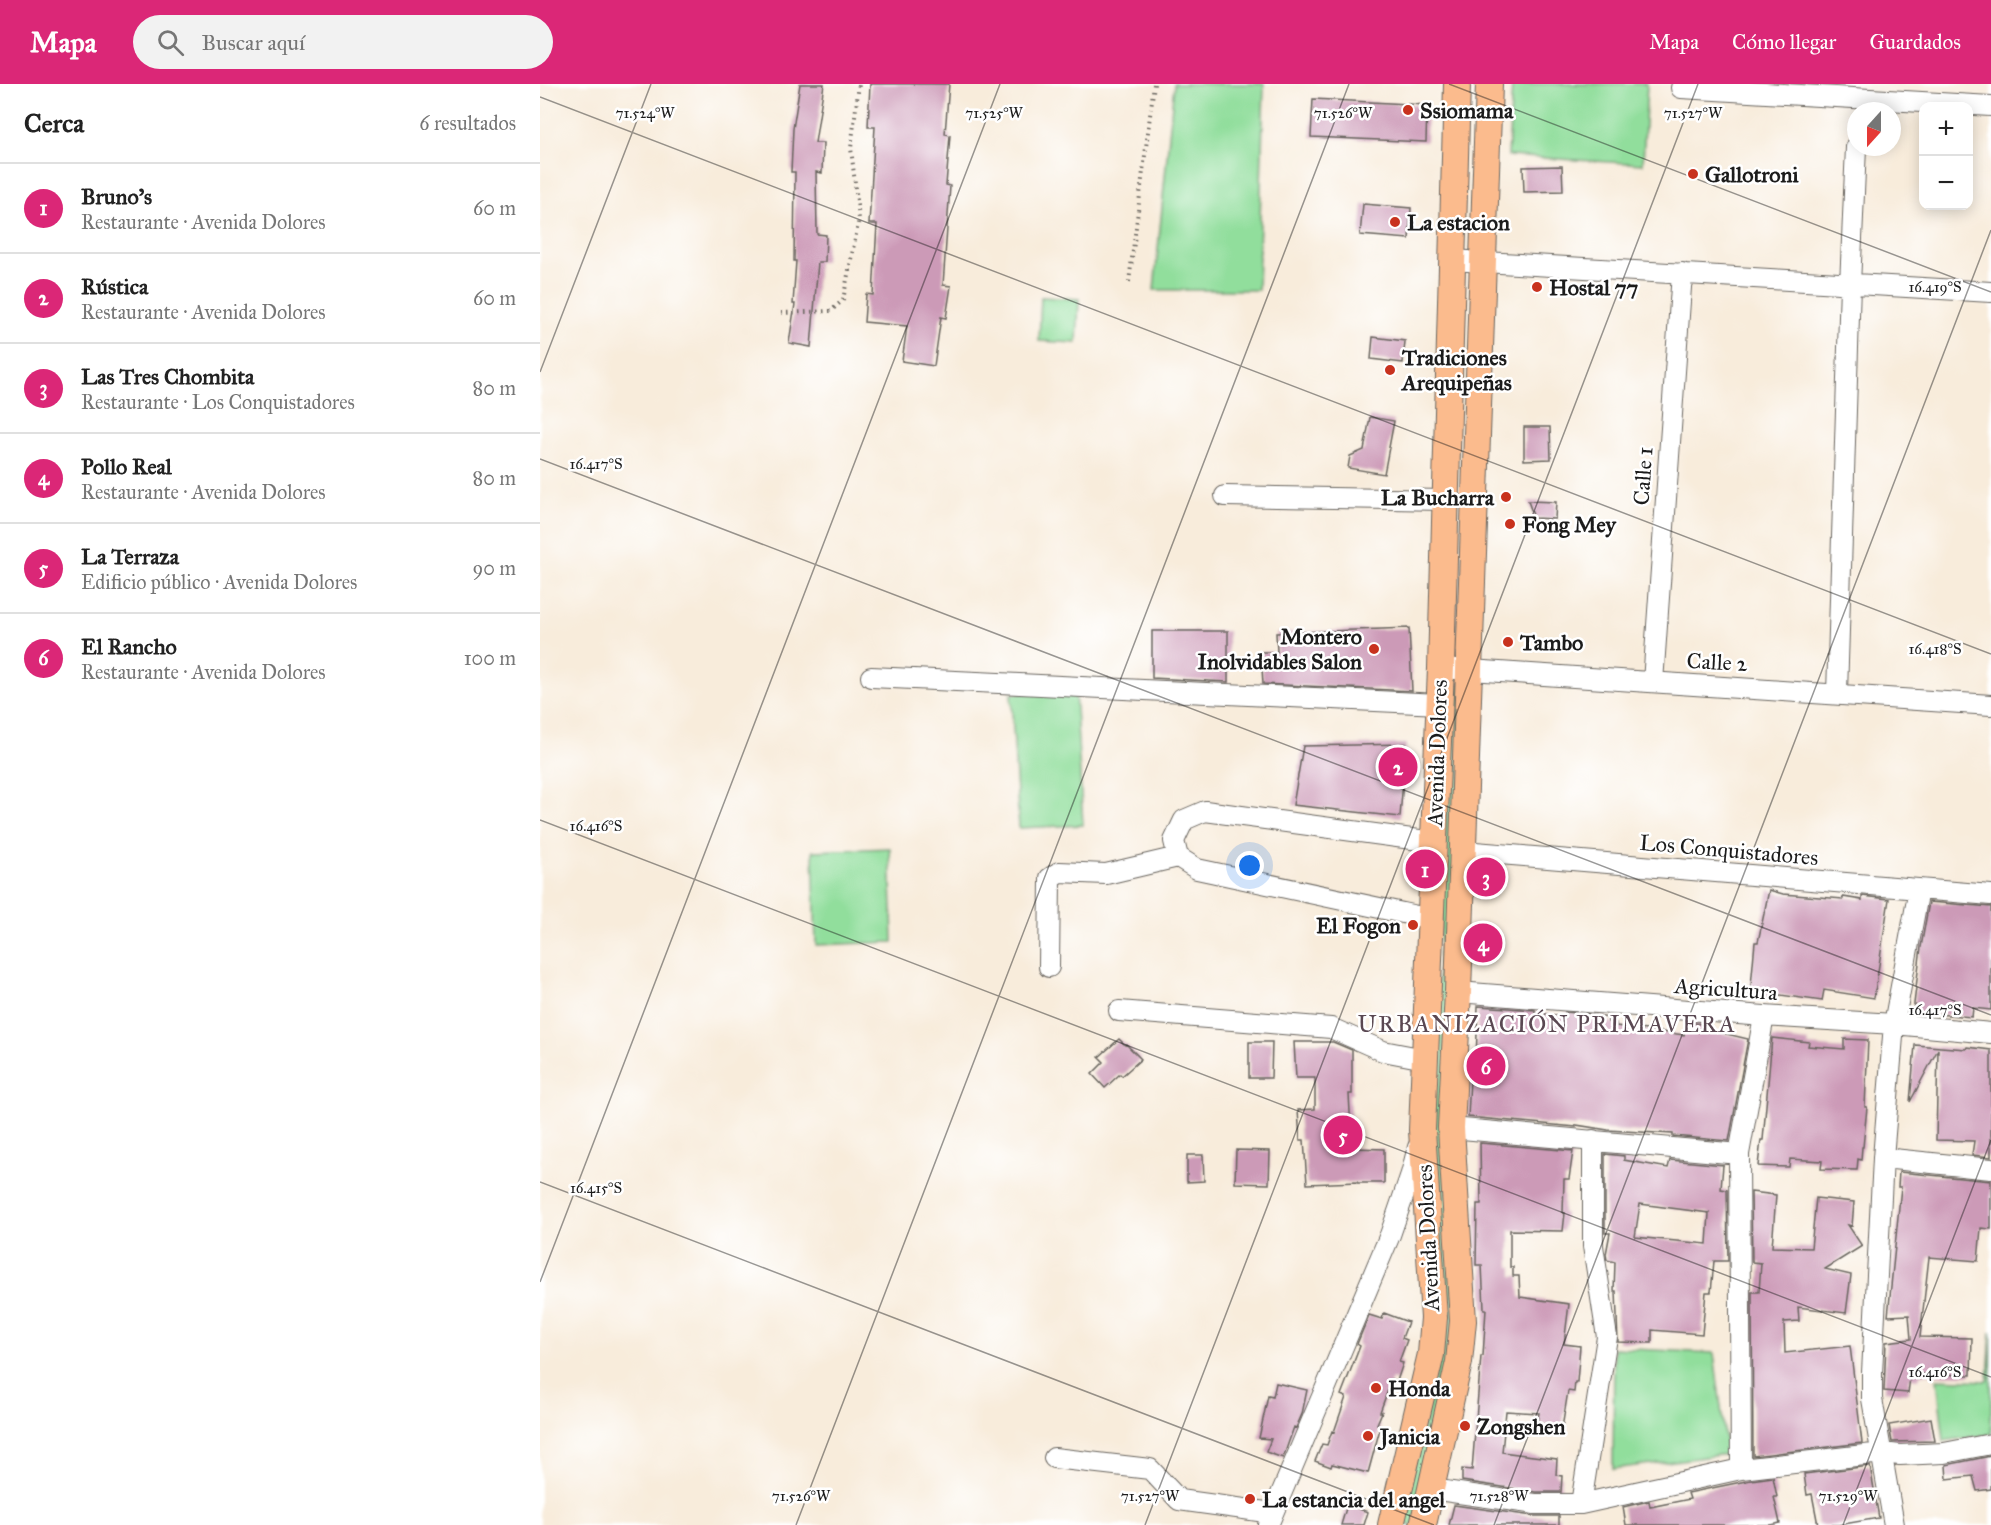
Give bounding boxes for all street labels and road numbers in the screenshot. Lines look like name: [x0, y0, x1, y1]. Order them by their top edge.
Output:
street label: Calle 1: [1627, 446, 1659, 506]
street label: Calle 2: [1686, 647, 1748, 677]
street label: Avenida Dolores: [1421, 679, 1453, 828]
street label: Los Conquistadores: [1639, 829, 1819, 871]
street label: Agricultura: [1673, 972, 1779, 1006]
street label: Avenida Dolores: [1411, 1164, 1445, 1313]

